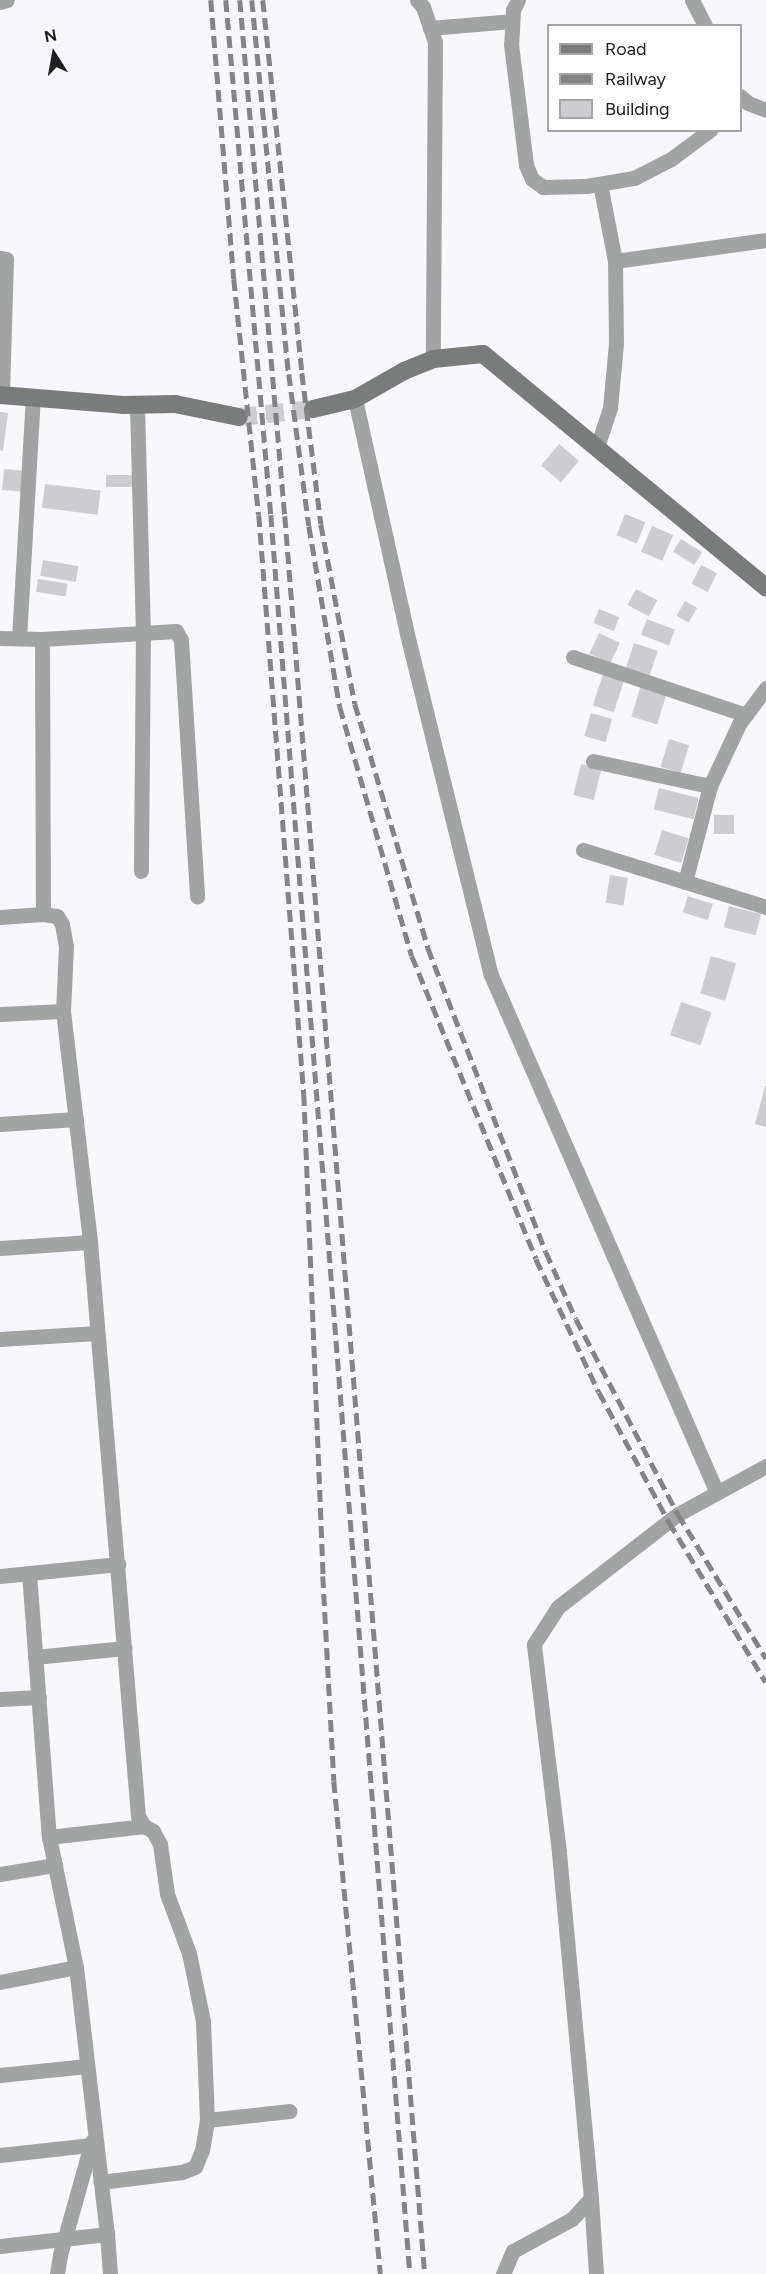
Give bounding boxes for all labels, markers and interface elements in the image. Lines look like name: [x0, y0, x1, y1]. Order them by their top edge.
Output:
north arrow: [24, 24, 84, 84]
legend: [547, 24, 742, 132]
text: N: [43, 25, 58, 46]
text: Road: [605, 38, 646, 60]
text: Railway: [605, 68, 666, 90]
text: Building: [605, 98, 670, 120]

